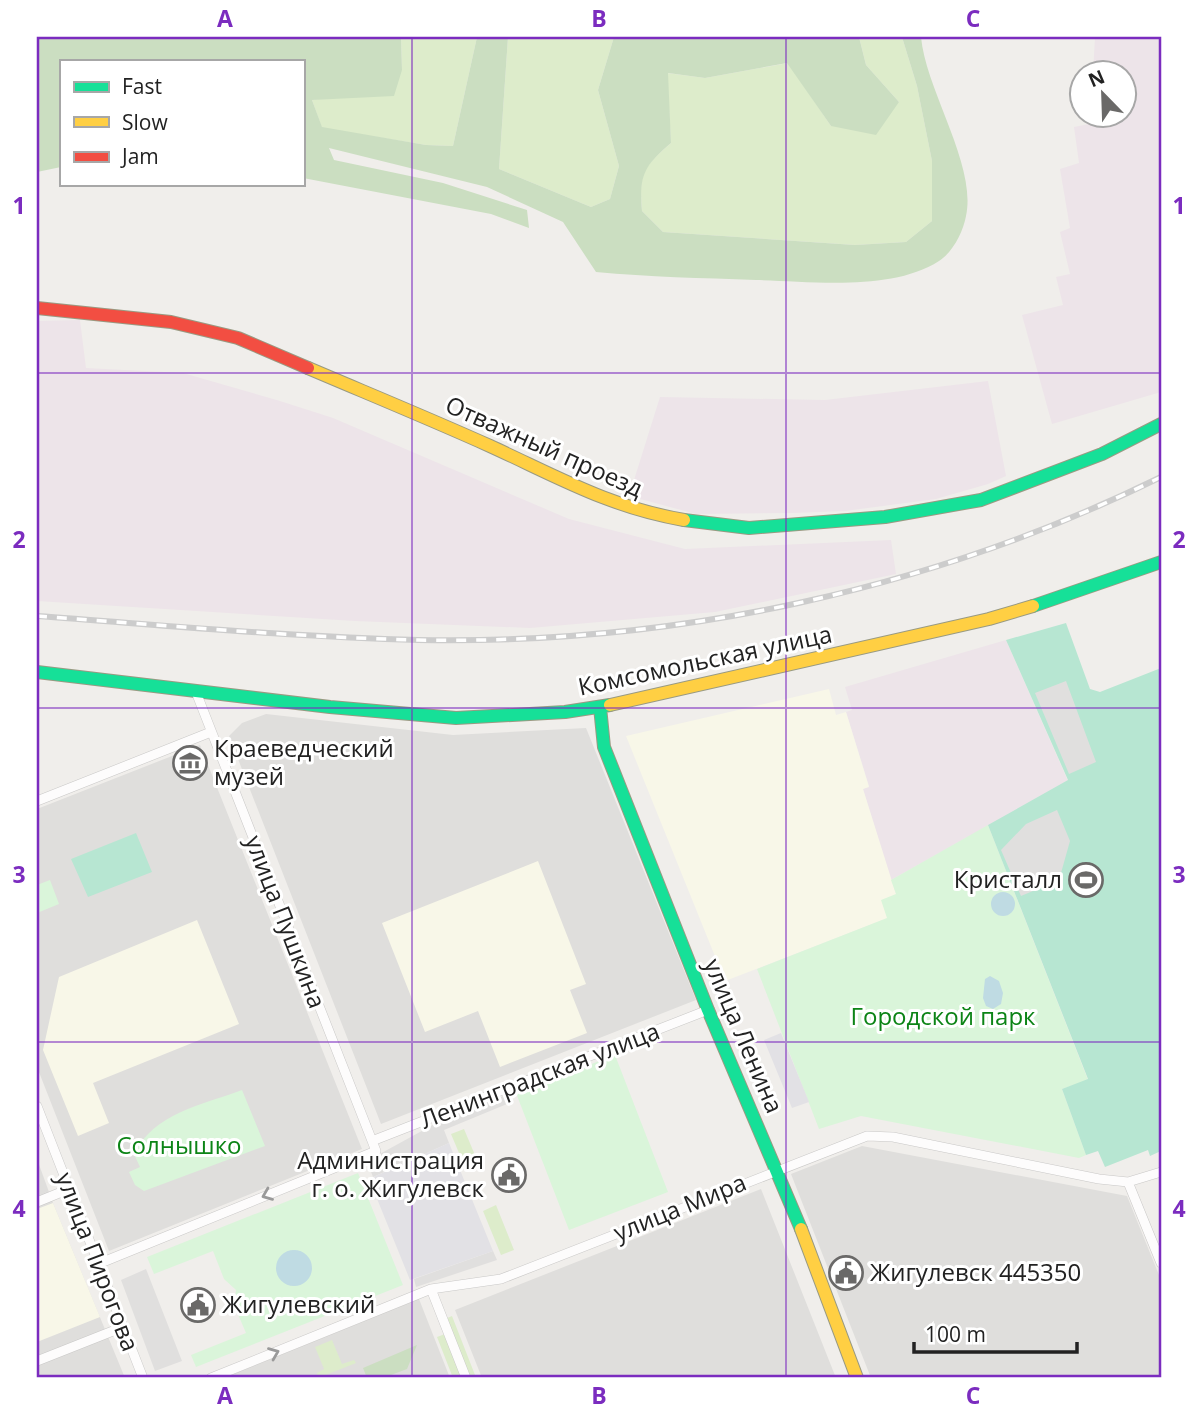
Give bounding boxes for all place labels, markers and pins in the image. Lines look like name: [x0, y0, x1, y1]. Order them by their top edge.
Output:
place label: Краеведческий музей: [214, 731, 394, 792]
museum icon: Краеведческий музей: [171, 744, 209, 782]
sports icon: Кристалл: [1067, 861, 1105, 899]
place label: Кристалл: [954, 862, 1062, 895]
place label: Администрация г. о. Жигулевск: [297, 1143, 485, 1204]
public building icon: Администрация г. о. Жигулевск: [490, 1156, 528, 1194]
public building icon: Жигулевск 445350: [827, 1254, 865, 1292]
place label: Жигулевск 445350: [870, 1255, 1081, 1288]
public building icon: Жигулевский: [179, 1286, 217, 1324]
place label: Жигулевский: [222, 1287, 375, 1320]

